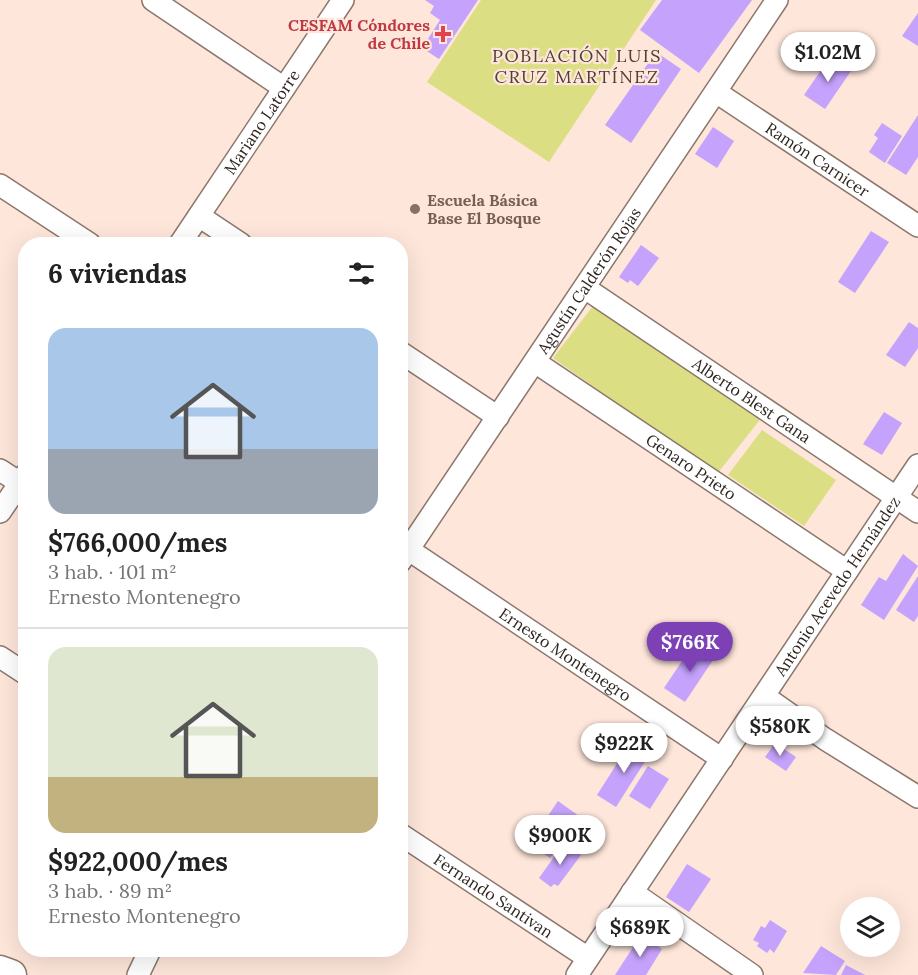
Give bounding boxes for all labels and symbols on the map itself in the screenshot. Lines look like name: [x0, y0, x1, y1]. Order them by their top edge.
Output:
place label: CESFAM Cóndores de Chile: [288, 15, 430, 53]
marker: CESFAM Cóndores de Chile: [434, 25, 452, 43]
pin: $1.02M: [779, 32, 877, 83]
district label: POBLACIÓN LUIS CRUZ MARTÍNEZ: [492, 44, 662, 88]
street label: Mariano Latorre: [220, 65, 304, 178]
street label: Ramón Carnicer: [762, 118, 874, 201]
place label: Escuela Básica Base El Bosque: [427, 190, 541, 228]
marker: Escuela Básica Base El Bosque: [408, 202, 422, 216]
street label: Agustín Calderón Rojas: [532, 204, 645, 358]
street label: Alberto Blest Gana: [688, 353, 815, 447]
street label: Genaro Prieto: [642, 429, 740, 504]
street label: Antonio Acevedo Hernández: [769, 492, 904, 680]
street label: Ernesto Montenegro: [496, 603, 635, 706]
pin: $766K: [648, 622, 732, 673]
pin: $580K: [738, 706, 822, 757]
pin: $922K: [582, 723, 666, 774]
pin: $900K: [518, 815, 602, 866]
street label: Fernando Santivan: [430, 849, 557, 942]
pin: $689K: [598, 907, 682, 958]

